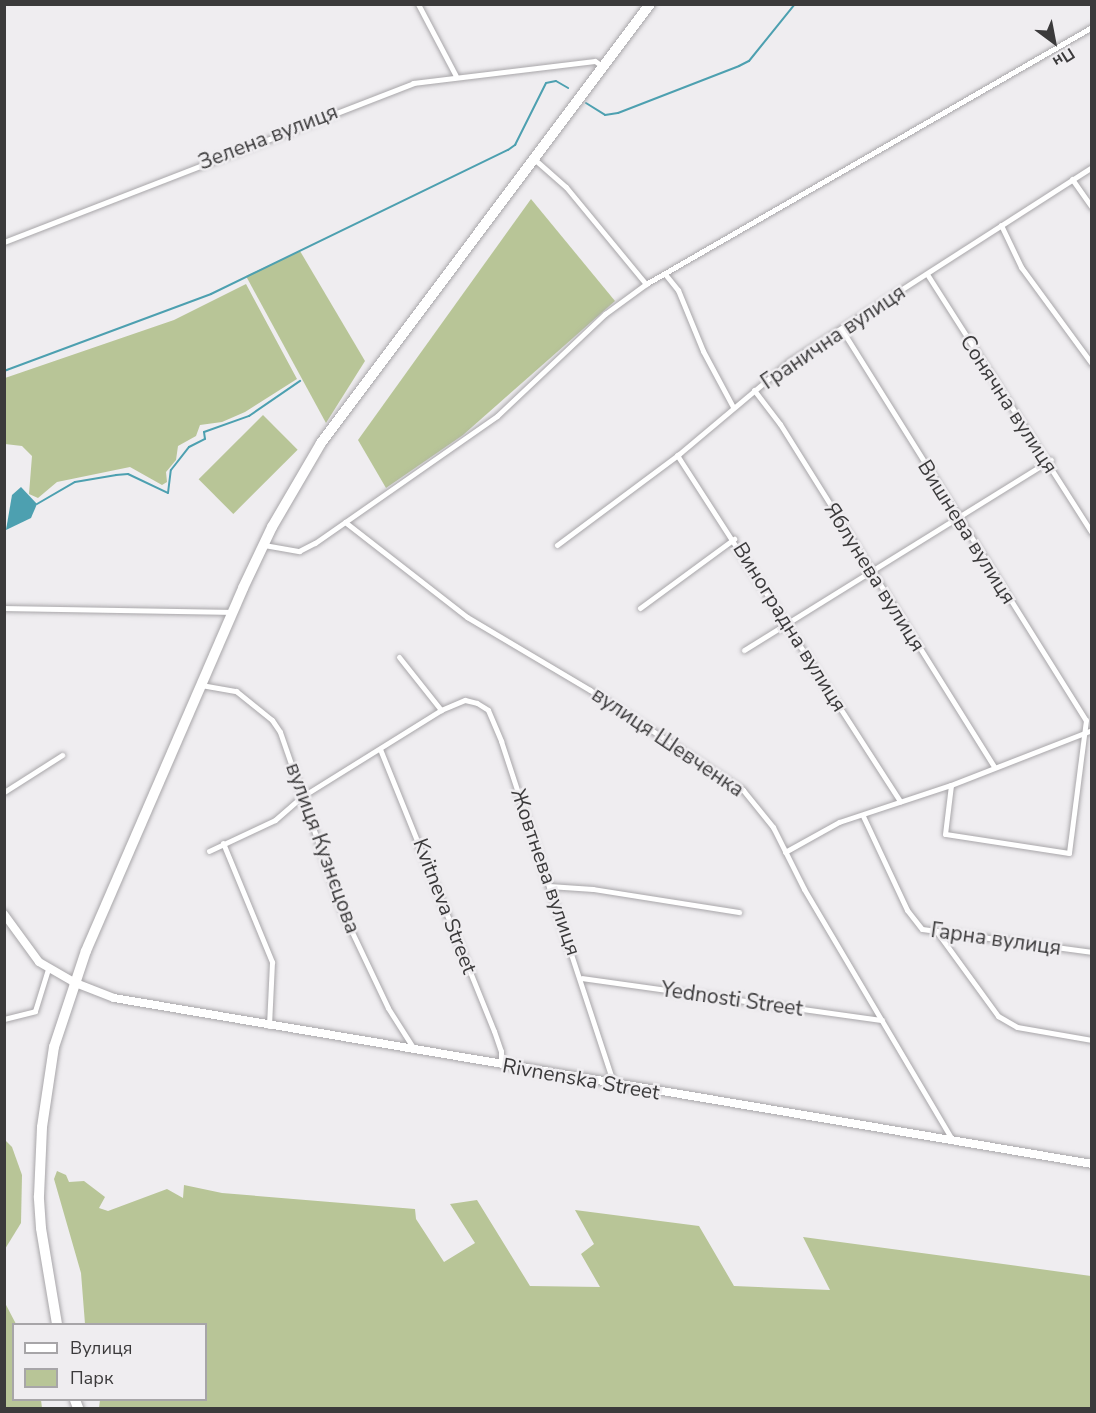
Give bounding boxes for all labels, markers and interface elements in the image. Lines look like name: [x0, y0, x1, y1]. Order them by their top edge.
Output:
north arrow: [1024, 12, 1084, 72]
text: Пн: [1048, 42, 1079, 72]
street label: Зелена вулиця: [195, 99, 341, 175]
street label: Гранична вулиця: [756, 279, 910, 395]
street label: Сонячна вулиця: [955, 330, 1063, 478]
street label: Вишнева вулиця: [913, 455, 1021, 609]
street label: Яблунева вулиця: [819, 498, 931, 656]
street label: Виноградна вулиця: [728, 538, 852, 716]
street label: вулиця Шевченка: [587, 682, 749, 802]
street label: вулиця Кузнєцова: [280, 759, 366, 937]
street label: Жовтнева вулиця: [506, 785, 586, 959]
street label: Kvitneva Street: [408, 835, 482, 977]
street label: Гарна вулиця: [929, 917, 1063, 961]
street label: Yednosti Street: [660, 977, 804, 1021]
street label: Rivnenska Street: [500, 1053, 662, 1105]
legend: [12, 1323, 207, 1401]
text: Вулиця: [70, 1336, 132, 1360]
text: Парк: [70, 1366, 113, 1390]

